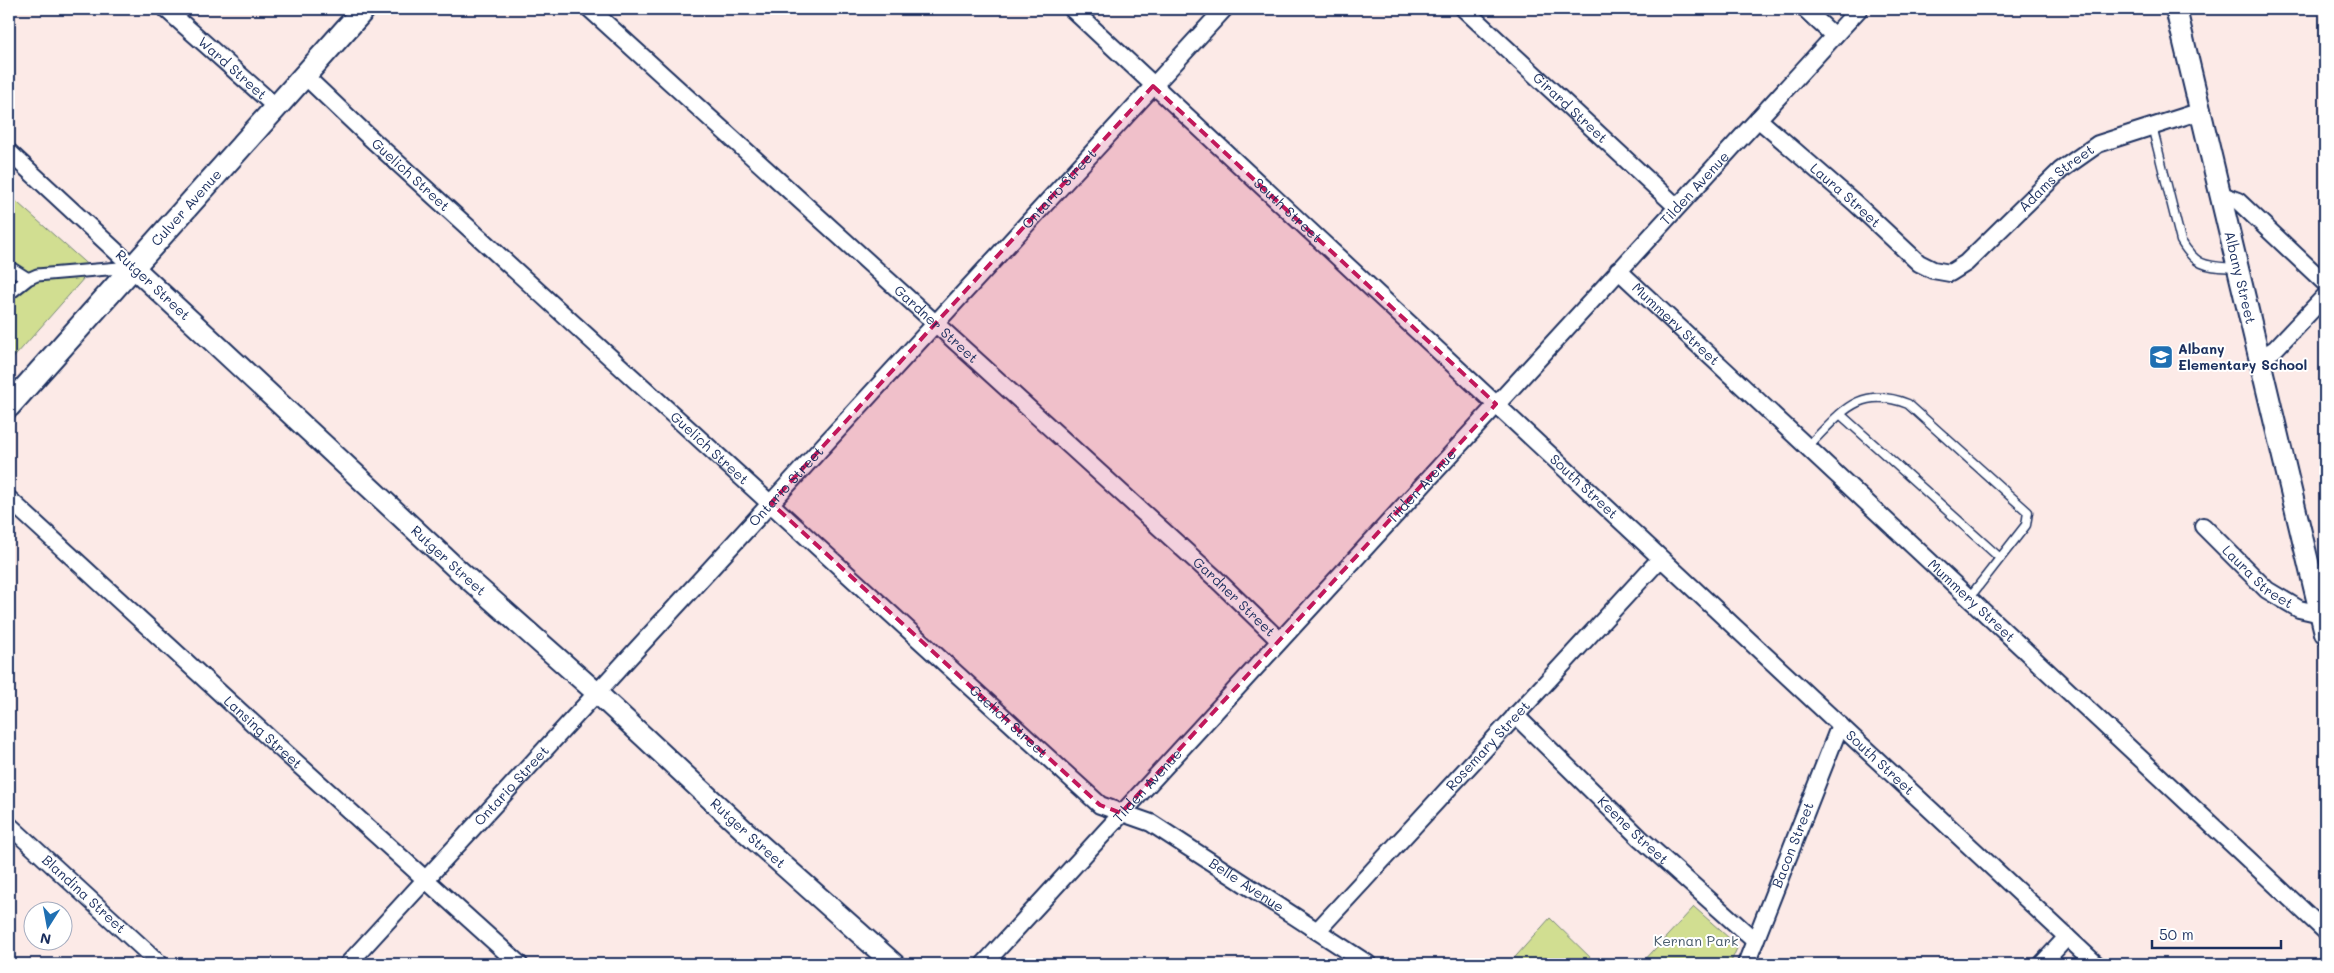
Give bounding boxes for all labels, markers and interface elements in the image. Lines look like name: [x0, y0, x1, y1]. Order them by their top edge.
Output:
street label: Ward Street: [194, 32, 271, 104]
street label: Girard Street: [1529, 68, 1612, 147]
street label: Guelich Street: [368, 134, 454, 215]
street label: Adams Street: [2014, 140, 2098, 216]
street label: Ontario Street: [1017, 144, 1100, 233]
street label: Tilden Avenue: [1656, 147, 1733, 229]
street label: Laura Street: [1806, 158, 1885, 231]
street label: Culver Avenue: [146, 165, 225, 250]
street label: South Street: [1250, 173, 1326, 246]
street label: Albany Street: [2220, 229, 2261, 326]
street label: Rutger Street: [112, 245, 195, 324]
street label: Mummery Street: [1628, 278, 1724, 369]
street label: Gardner Street: [890, 280, 983, 367]
place label: Albany Elementary School: [2178, 339, 2307, 374]
school or university icon: Albany Elementary School: [2148, 344, 2174, 370]
street label: Guelich Street: [667, 407, 753, 488]
street label: Ontario Street: [744, 442, 827, 530]
street label: Tilden Avenue: [1383, 445, 1460, 527]
street label: South Street: [1546, 449, 1623, 523]
street label: Rutger Street: [407, 521, 491, 600]
street label: Laura Street: [2218, 541, 2297, 612]
street label: Gardner Street: [1189, 552, 1280, 641]
street label: Mummery Street: [1924, 555, 2020, 646]
street label: Guelich Street: [966, 680, 1052, 762]
street label: Lansing Street: [220, 691, 307, 773]
street label: Rosemary Street: [1441, 696, 1534, 795]
street label: South Street: [1842, 726, 1919, 799]
street label: Ontario Street: [470, 741, 553, 830]
street label: Tilden Avenue: [1108, 744, 1186, 826]
street label: Keene Street: [1594, 792, 1673, 868]
street label: Rutger Street: [707, 794, 790, 872]
street label: Bacon Street: [1767, 799, 1818, 890]
street label: Blandina Street: [38, 850, 130, 937]
street label: Belle Avenue: [1205, 853, 1288, 916]
north arrow: [22, 900, 72, 950]
scale bar: [2152, 918, 2280, 950]
text: 50 m: [2159, 924, 2194, 944]
text: N: [38, 929, 52, 950]
park label: Kernan Park: [1654, 931, 1738, 950]

